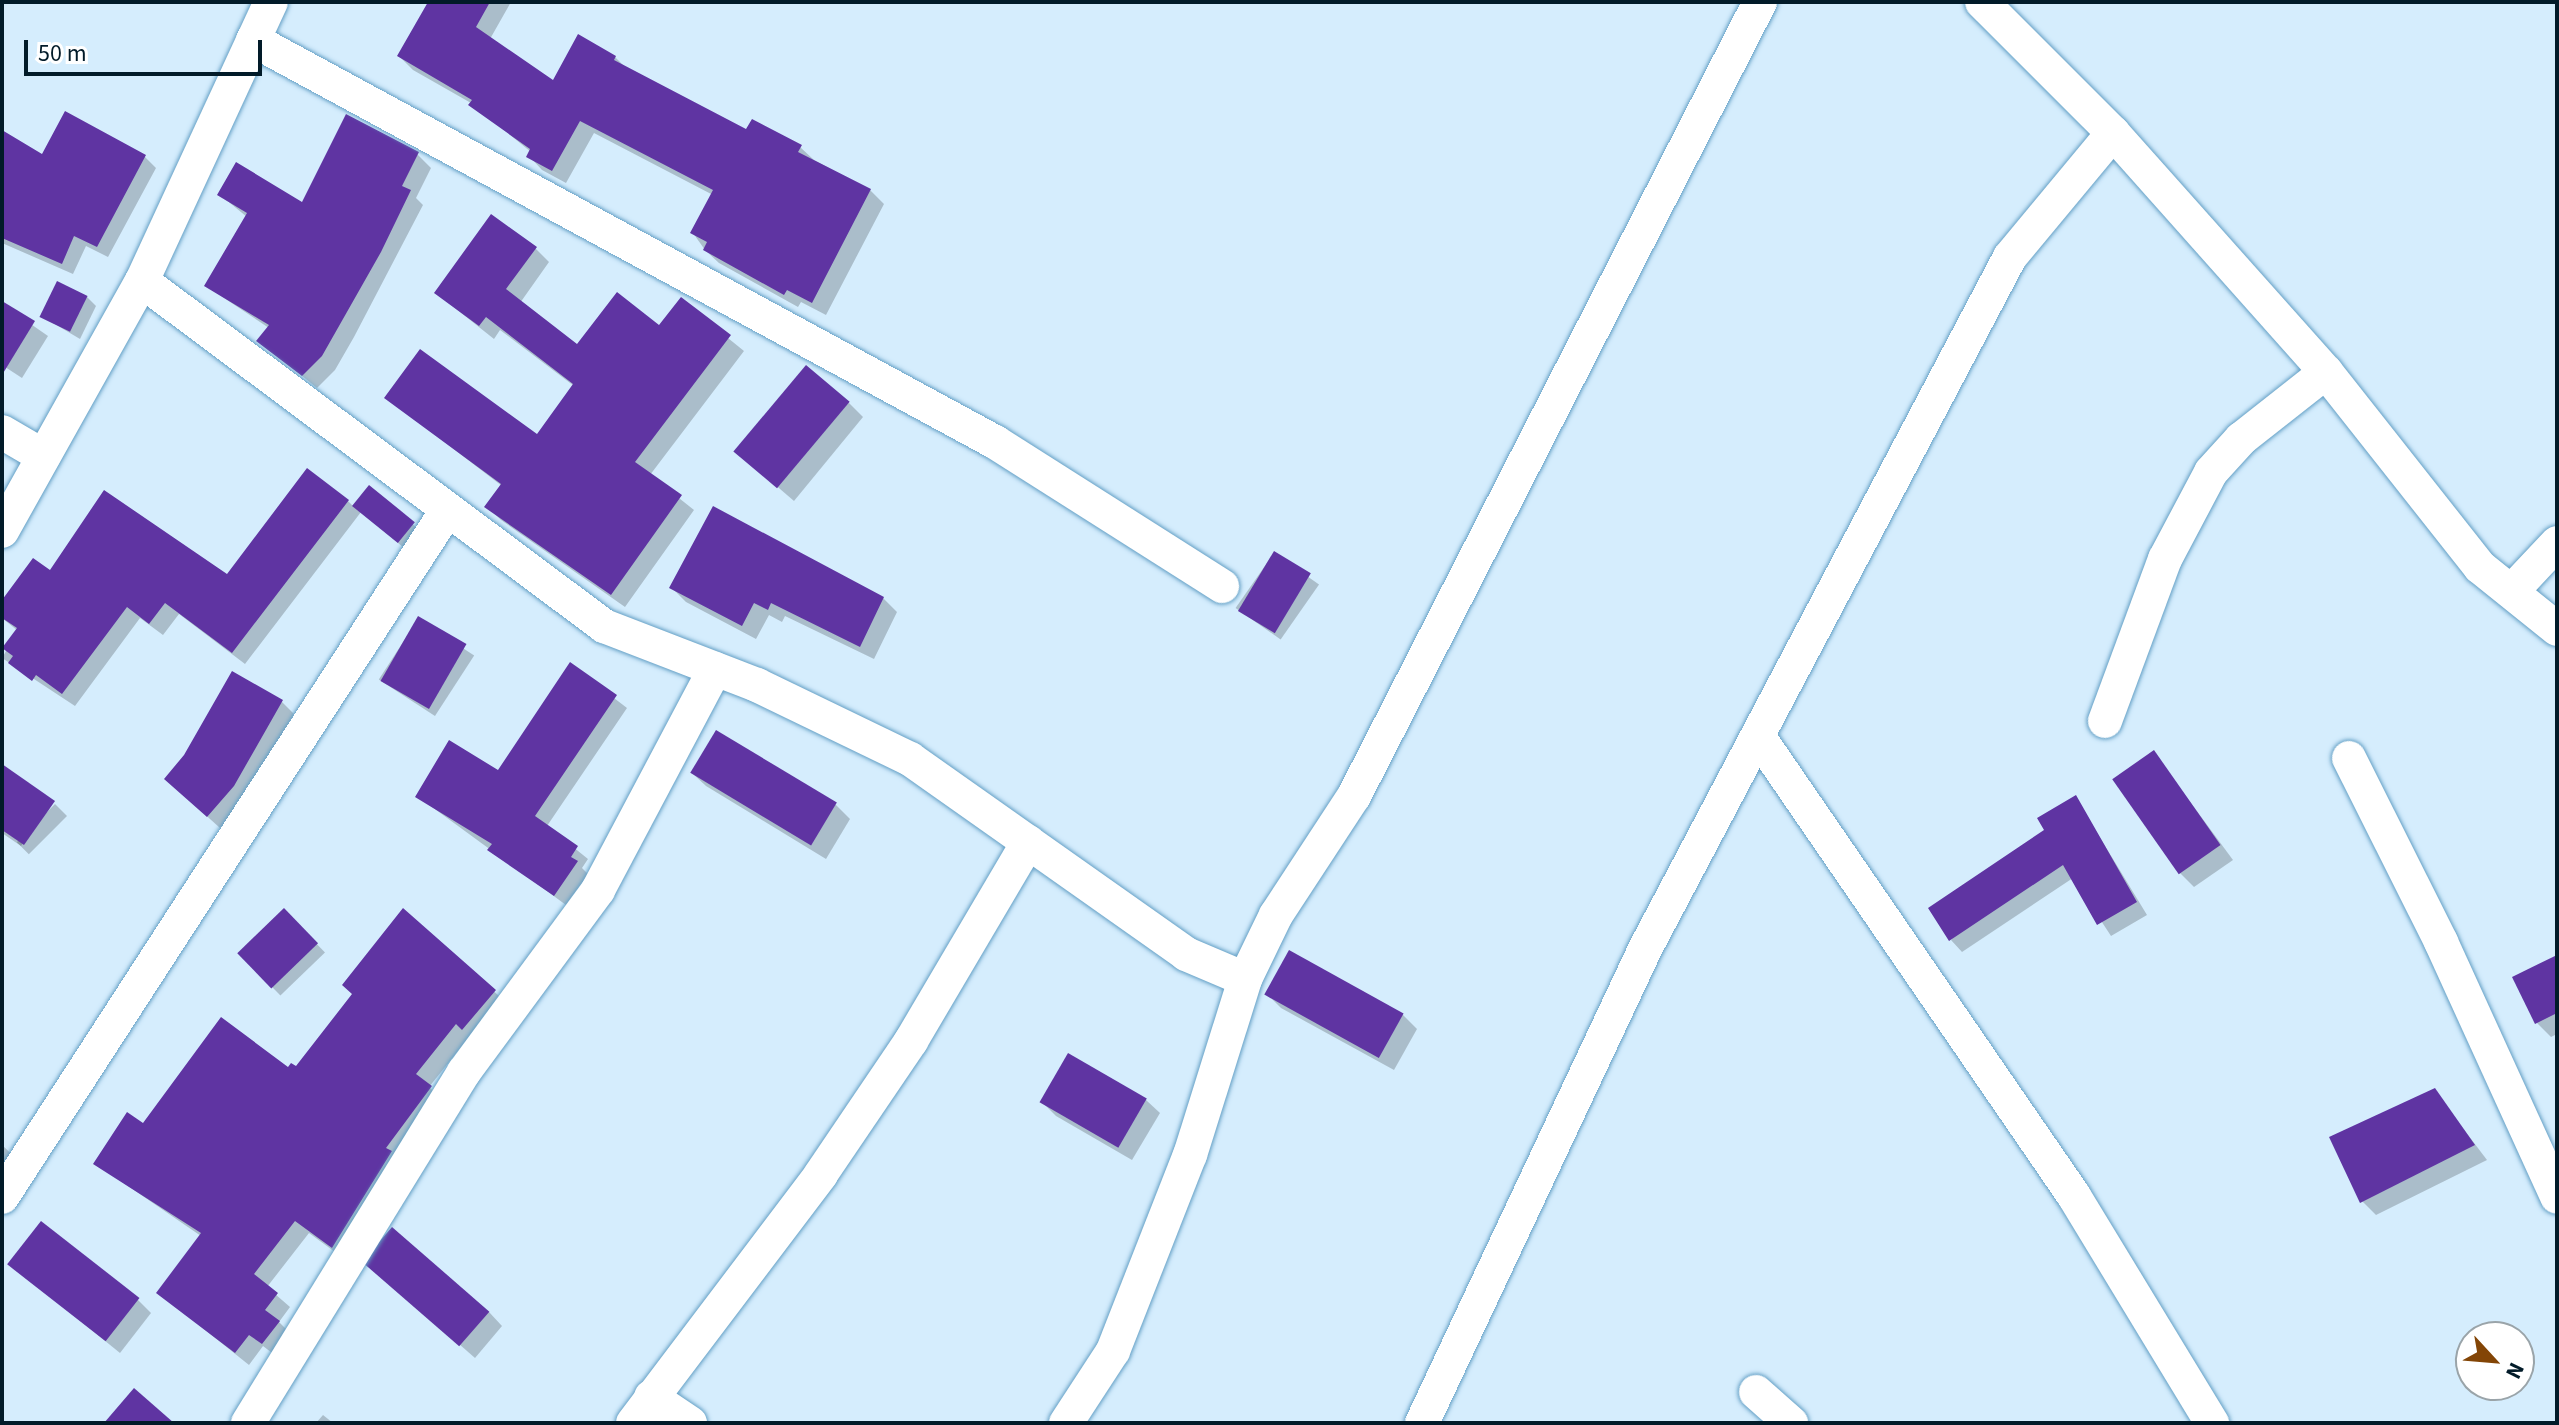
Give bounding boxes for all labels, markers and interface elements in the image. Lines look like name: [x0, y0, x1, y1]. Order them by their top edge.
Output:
scale bar: [28, 24, 266, 74]
text: 50 m: [38, 36, 87, 71]
north arrow: [2455, 1321, 2535, 1401]
text: N: [2497, 1357, 2532, 1384]

